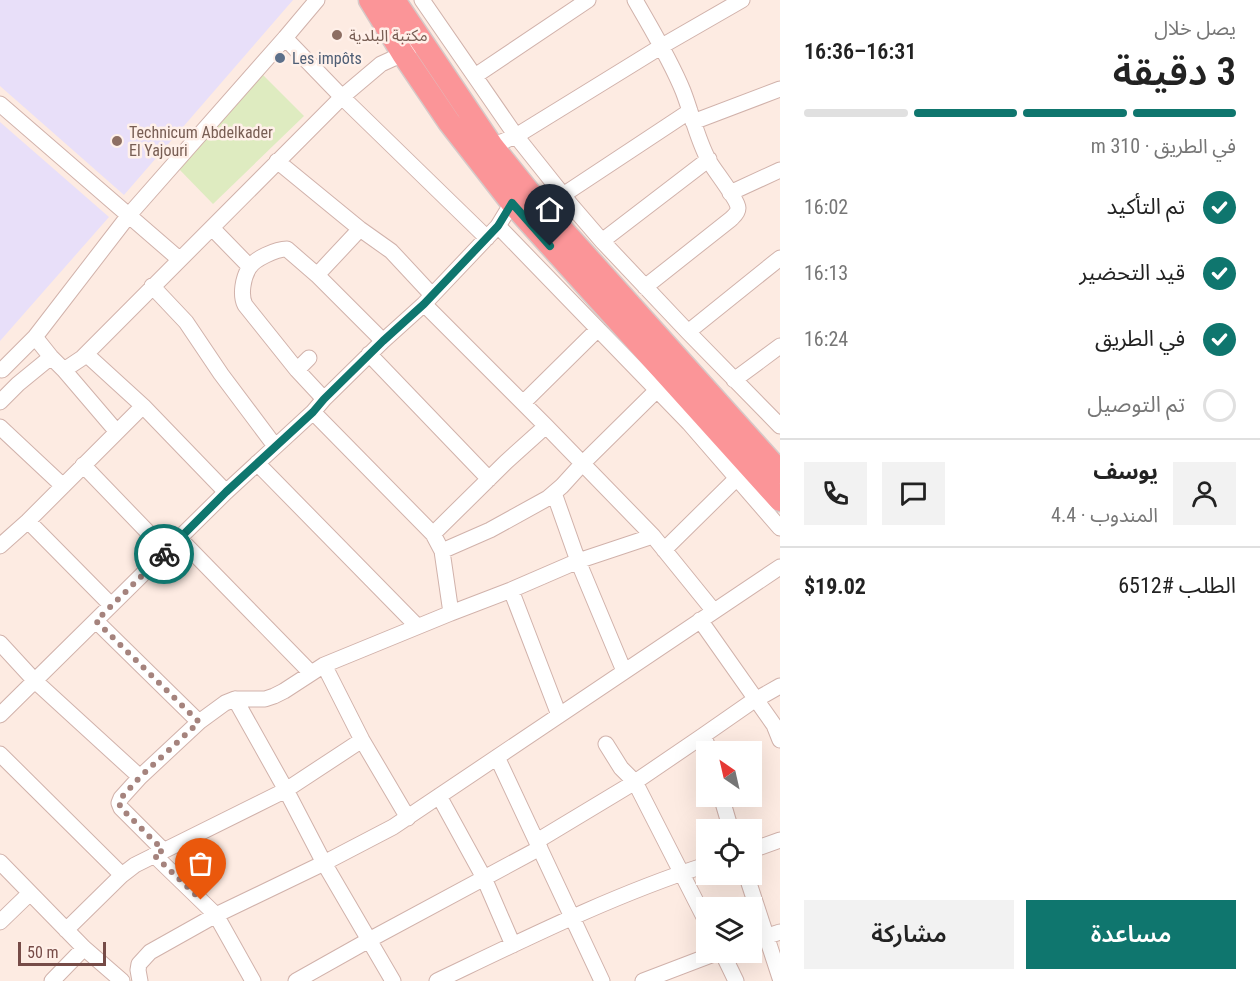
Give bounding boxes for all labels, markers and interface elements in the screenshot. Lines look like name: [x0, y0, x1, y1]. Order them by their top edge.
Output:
text: يصل خلال: [1154, 16, 1236, 40]
place label: مكتبة البلدية: [349, 26, 428, 45]
marker: مكتبة البلدية: [330, 28, 344, 42]
text: 16:31–16:36: [804, 39, 916, 64]
place label: Les impôts: [292, 49, 362, 68]
text: 3 دقيقة: [1113, 49, 1236, 95]
marker: Les impôts: [273, 51, 287, 65]
place label: Technicum Abdelkader El Yajouri: [129, 123, 273, 160]
marker: Technicum Abdelkader El Yajouri: [110, 134, 124, 148]
text: في الطريق · 310 m: [1091, 134, 1236, 158]
pin: [524, 184, 575, 246]
icon: check: [1203, 191, 1236, 224]
icon: home: [533, 193, 566, 226]
text: تم التأكيد: [1107, 194, 1185, 219]
text: 16:02: [804, 195, 848, 219]
icon: check: [1203, 257, 1236, 290]
text: قيد التحضير: [1079, 260, 1185, 285]
text: 16:13: [804, 261, 848, 285]
icon: check: [1203, 323, 1236, 356]
text: في الطريق: [1095, 326, 1185, 351]
text: 16:24: [804, 327, 848, 351]
text: تم التوصيل: [1087, 392, 1185, 417]
text: يوسف: [1093, 459, 1158, 484]
button: phone: [804, 462, 867, 525]
button: chat: [882, 462, 945, 525]
button: person: [1173, 462, 1236, 525]
text: المندوب · 4.4: [1051, 503, 1158, 527]
courier: [134, 524, 194, 584]
icon: bike: [148, 538, 181, 571]
text: الطلب #6512: [1118, 573, 1236, 598]
text: $19.02: [804, 574, 866, 599]
north arrow: [696, 741, 762, 807]
map controls: [696, 741, 762, 963]
button: locate: [696, 819, 762, 885]
pin: [175, 838, 226, 900]
icon: bag: [184, 847, 217, 880]
button: layers: [696, 897, 762, 963]
button: مشاركة: [804, 900, 1014, 969]
button: مساعدة: [1026, 900, 1236, 969]
scale bar: [18, 939, 106, 966]
text: 50 m: [27, 943, 59, 962]

